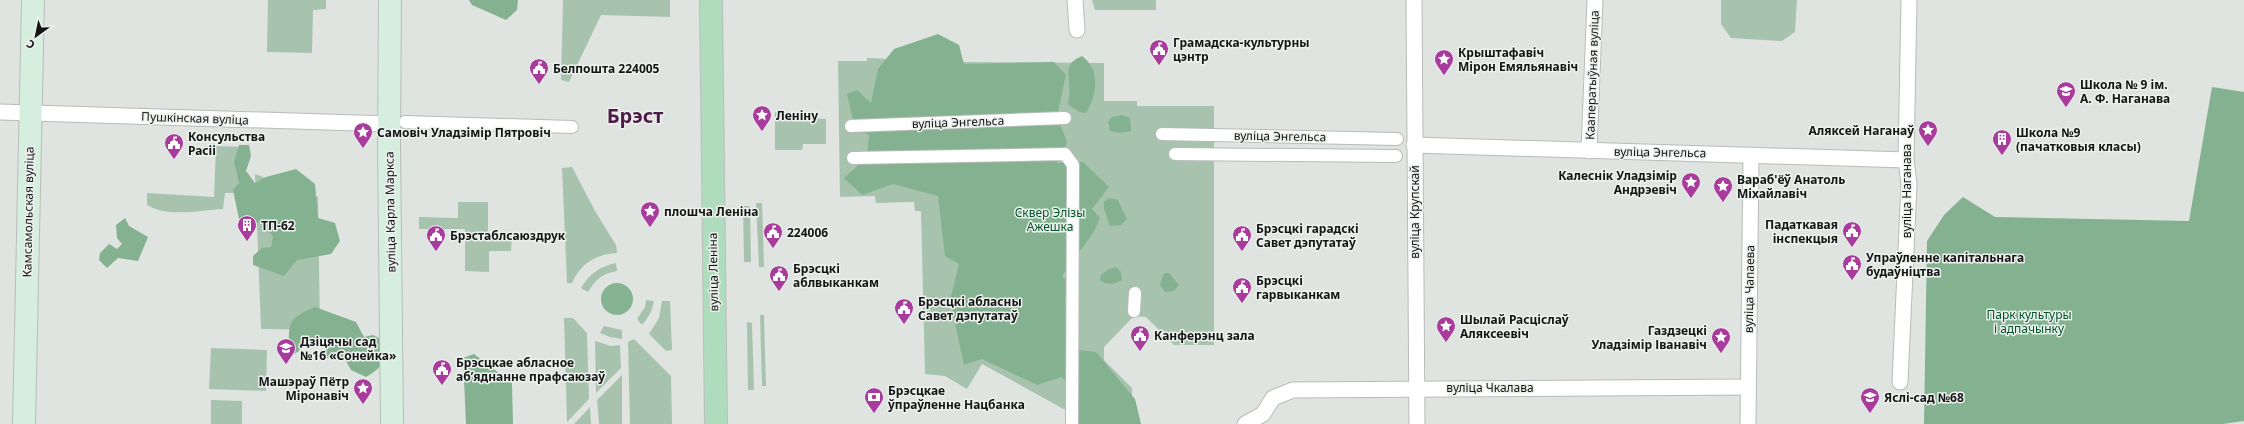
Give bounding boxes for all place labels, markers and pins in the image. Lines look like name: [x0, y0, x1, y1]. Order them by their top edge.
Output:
place label: Грамадска-культурны цэнтр: [1173, 34, 1310, 65]
public building icon: Грамадска-культурны цэнтр: [1148, 38, 1170, 66]
place label: Крыштафавіч Мірон Емяльянавіч: [1458, 44, 1578, 75]
place icon: Крыштафавіч Мірон Емяльянавіч: [1433, 48, 1455, 76]
public building icon: Белпошта 224005: [528, 57, 550, 85]
place label: Белпошта 224005: [553, 60, 660, 77]
place label: Школа № 9 ім. А. Ф. Наганава: [2080, 76, 2170, 107]
school or university icon: Школа № 9 ім. А. Ф. Наганава: [2055, 80, 2077, 108]
place icon: Леніну: [751, 104, 773, 132]
place label: Леніну: [776, 107, 818, 124]
place icon: Аляксей Наганаў: [1917, 119, 1939, 147]
place icon: Самовіч Уладзімір Пятровіч: [352, 121, 374, 149]
place label: Аляксей Наганаў: [1808, 122, 1914, 139]
place label: Самовіч Уладзімір Пятровіч: [377, 124, 551, 141]
place label: Школа №9 (пачатковыя класы): [2016, 124, 2141, 155]
place label: Консульства Расіі: [188, 128, 265, 159]
building icon: Школа №9 (пачатковыя класы): [1991, 128, 2013, 156]
public building icon: Консульства Расіі: [163, 132, 185, 160]
place label: Калеснік Уладзімір Андрэевіч: [1558, 167, 1677, 198]
place icon: Калеснік Уладзімір Андрэевіч: [1680, 171, 1702, 199]
place label: Вараб'ёў Анатоль Міхайлавіч: [1737, 171, 1845, 202]
place icon: Вараб'ёў Анатоль Міхайлавіч: [1712, 175, 1734, 203]
place icon: плошча Леніна: [639, 200, 661, 228]
place label: плошча Леніна: [664, 203, 758, 220]
building icon: ТП-62: [236, 214, 258, 242]
place label: Падаткавая інспекцыя: [1765, 216, 1838, 247]
place label: ТП-62: [261, 217, 295, 234]
place label: Брэсцкі гарадскі Савет дэпутатаў: [1256, 220, 1359, 251]
public building icon: Падаткавая інспекцыя: [1841, 220, 1863, 248]
public building icon: 224006: [762, 221, 784, 249]
public building icon: Брэстаблсаюздрук: [425, 224, 447, 252]
place label: 224006: [787, 224, 828, 241]
public building icon: Брэсцкі гарадскі Савет дэпутатаў: [1231, 224, 1253, 252]
place label: Брэстаблсаюздрук: [450, 227, 566, 244]
place label: Упраўленне капітальнага будаўніцтва: [1866, 249, 2024, 280]
public building icon: Упраўленне капітальнага будаўніцтва: [1841, 253, 1863, 281]
place label: Брэсцкі аблвыканкам: [793, 260, 879, 291]
public building icon: Брэсцкі аблвыканкам: [768, 264, 790, 292]
place label: Брэсцкі гарвыканкам: [1256, 272, 1340, 303]
public building icon: Брэсцкі гарвыканкам: [1231, 276, 1253, 304]
place label: Брэсцкі абласны Савет дэпутатаў: [918, 293, 1022, 324]
public building icon: Брэсцкі абласны Савет дэпутатаў: [893, 297, 915, 325]
place label: Шылай Расціслаў Аляксеевіч: [1460, 311, 1569, 342]
place icon: Шылай Расціслаў Аляксеевіч: [1435, 315, 1457, 343]
place label: Газдзецкі Уладзімір Іванавіч: [1592, 322, 1707, 353]
public building icon: Канферэнц зала: [1129, 324, 1151, 352]
place icon: Газдзецкі Уладзімір Іванавіч: [1710, 326, 1732, 354]
place label: Канферэнц зала: [1154, 327, 1255, 344]
place label: Дзіцячы сад №16 «Сонейка»: [300, 333, 396, 364]
school or university icon: Дзіцячы сад №16 «Сонейка»: [275, 337, 297, 365]
place label: Брэсцкае абласное абʼяднанне прафсаюзаў: [456, 354, 605, 385]
public building icon: Брэсцкае абласное абʼяднанне прафсаюзаў: [431, 358, 453, 386]
place label: Машэраў Пётр Міронавіч: [258, 373, 349, 404]
place icon: Машэраў Пётр Міронавіч: [352, 377, 374, 405]
place label: Брэсцкае ўпраўленне Нацбанка: [887, 382, 1025, 413]
bank icon: Брэсцкае ўпраўленне Нацбанка: [863, 386, 885, 414]
school or university icon: Яслі-сад №68: [1859, 386, 1881, 414]
place label: Яслі-сад №68: [1884, 389, 1964, 406]

